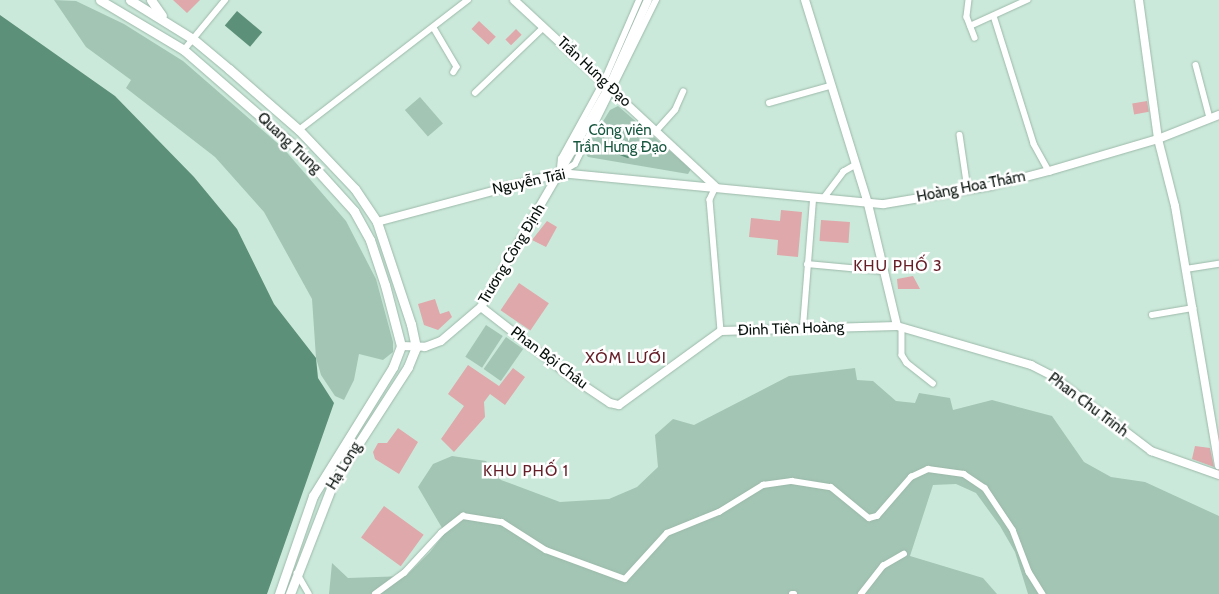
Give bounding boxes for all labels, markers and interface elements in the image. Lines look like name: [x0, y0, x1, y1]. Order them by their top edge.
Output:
street label: Trần Hưng Đạo: [553, 33, 635, 111]
street label: Quang Trung: [253, 109, 325, 177]
park label: Công viên Trần Hưng Đạo: [573, 121, 667, 156]
street label: Nguyễn Trãi: [491, 165, 567, 199]
street label: Hoàng Hoa Thám: [915, 168, 1027, 206]
street label: Trương Công Định: [475, 201, 549, 307]
district label: KHU PHỐ 3: [852, 256, 944, 276]
street label: Đinh Tiên Hoàng: [738, 318, 844, 340]
street label: Phan Bội Châu: [507, 323, 591, 393]
district label: XÓM LƯỚI: [584, 348, 668, 368]
street label: Phan Chu Trinh: [1045, 369, 1131, 441]
street label: Hạ Long: [323, 439, 365, 493]
district label: KHU PHỐ 1: [482, 461, 570, 481]

